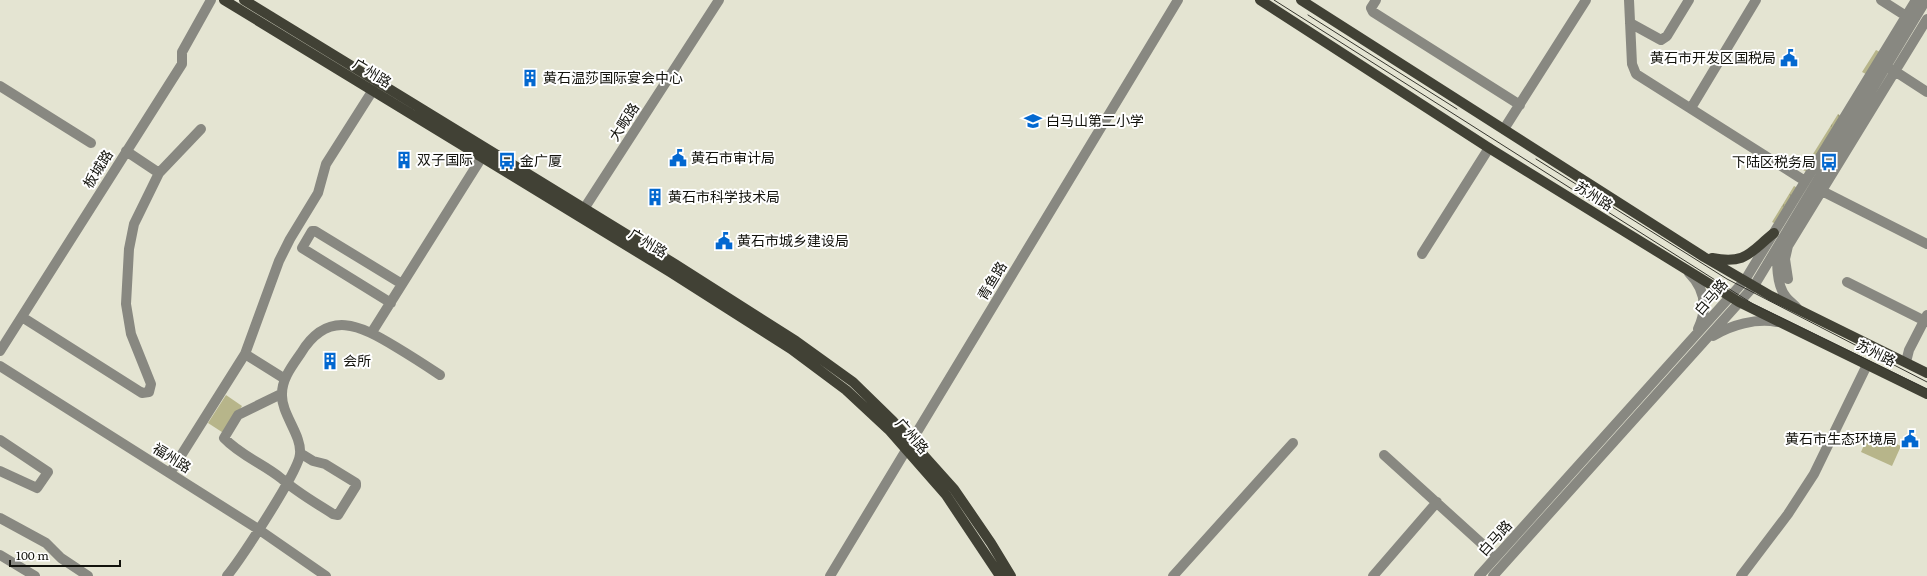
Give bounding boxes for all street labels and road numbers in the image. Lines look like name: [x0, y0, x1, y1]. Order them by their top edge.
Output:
street label: 广州路: [349, 53, 396, 92]
street label: 大畈路: [603, 98, 643, 145]
street label: 板城路: [78, 145, 117, 192]
street label: 苏州路: [1571, 176, 1618, 215]
street label: 广州路: [625, 223, 672, 262]
street label: 青鱼路: [972, 257, 1011, 304]
street label: 白马路: [1689, 274, 1732, 319]
street label: 苏州路: [1853, 334, 1900, 370]
street label: 广州路: [891, 413, 934, 458]
street label: 福州路: [149, 438, 196, 477]
street label: 白马路: [1473, 515, 1516, 560]

